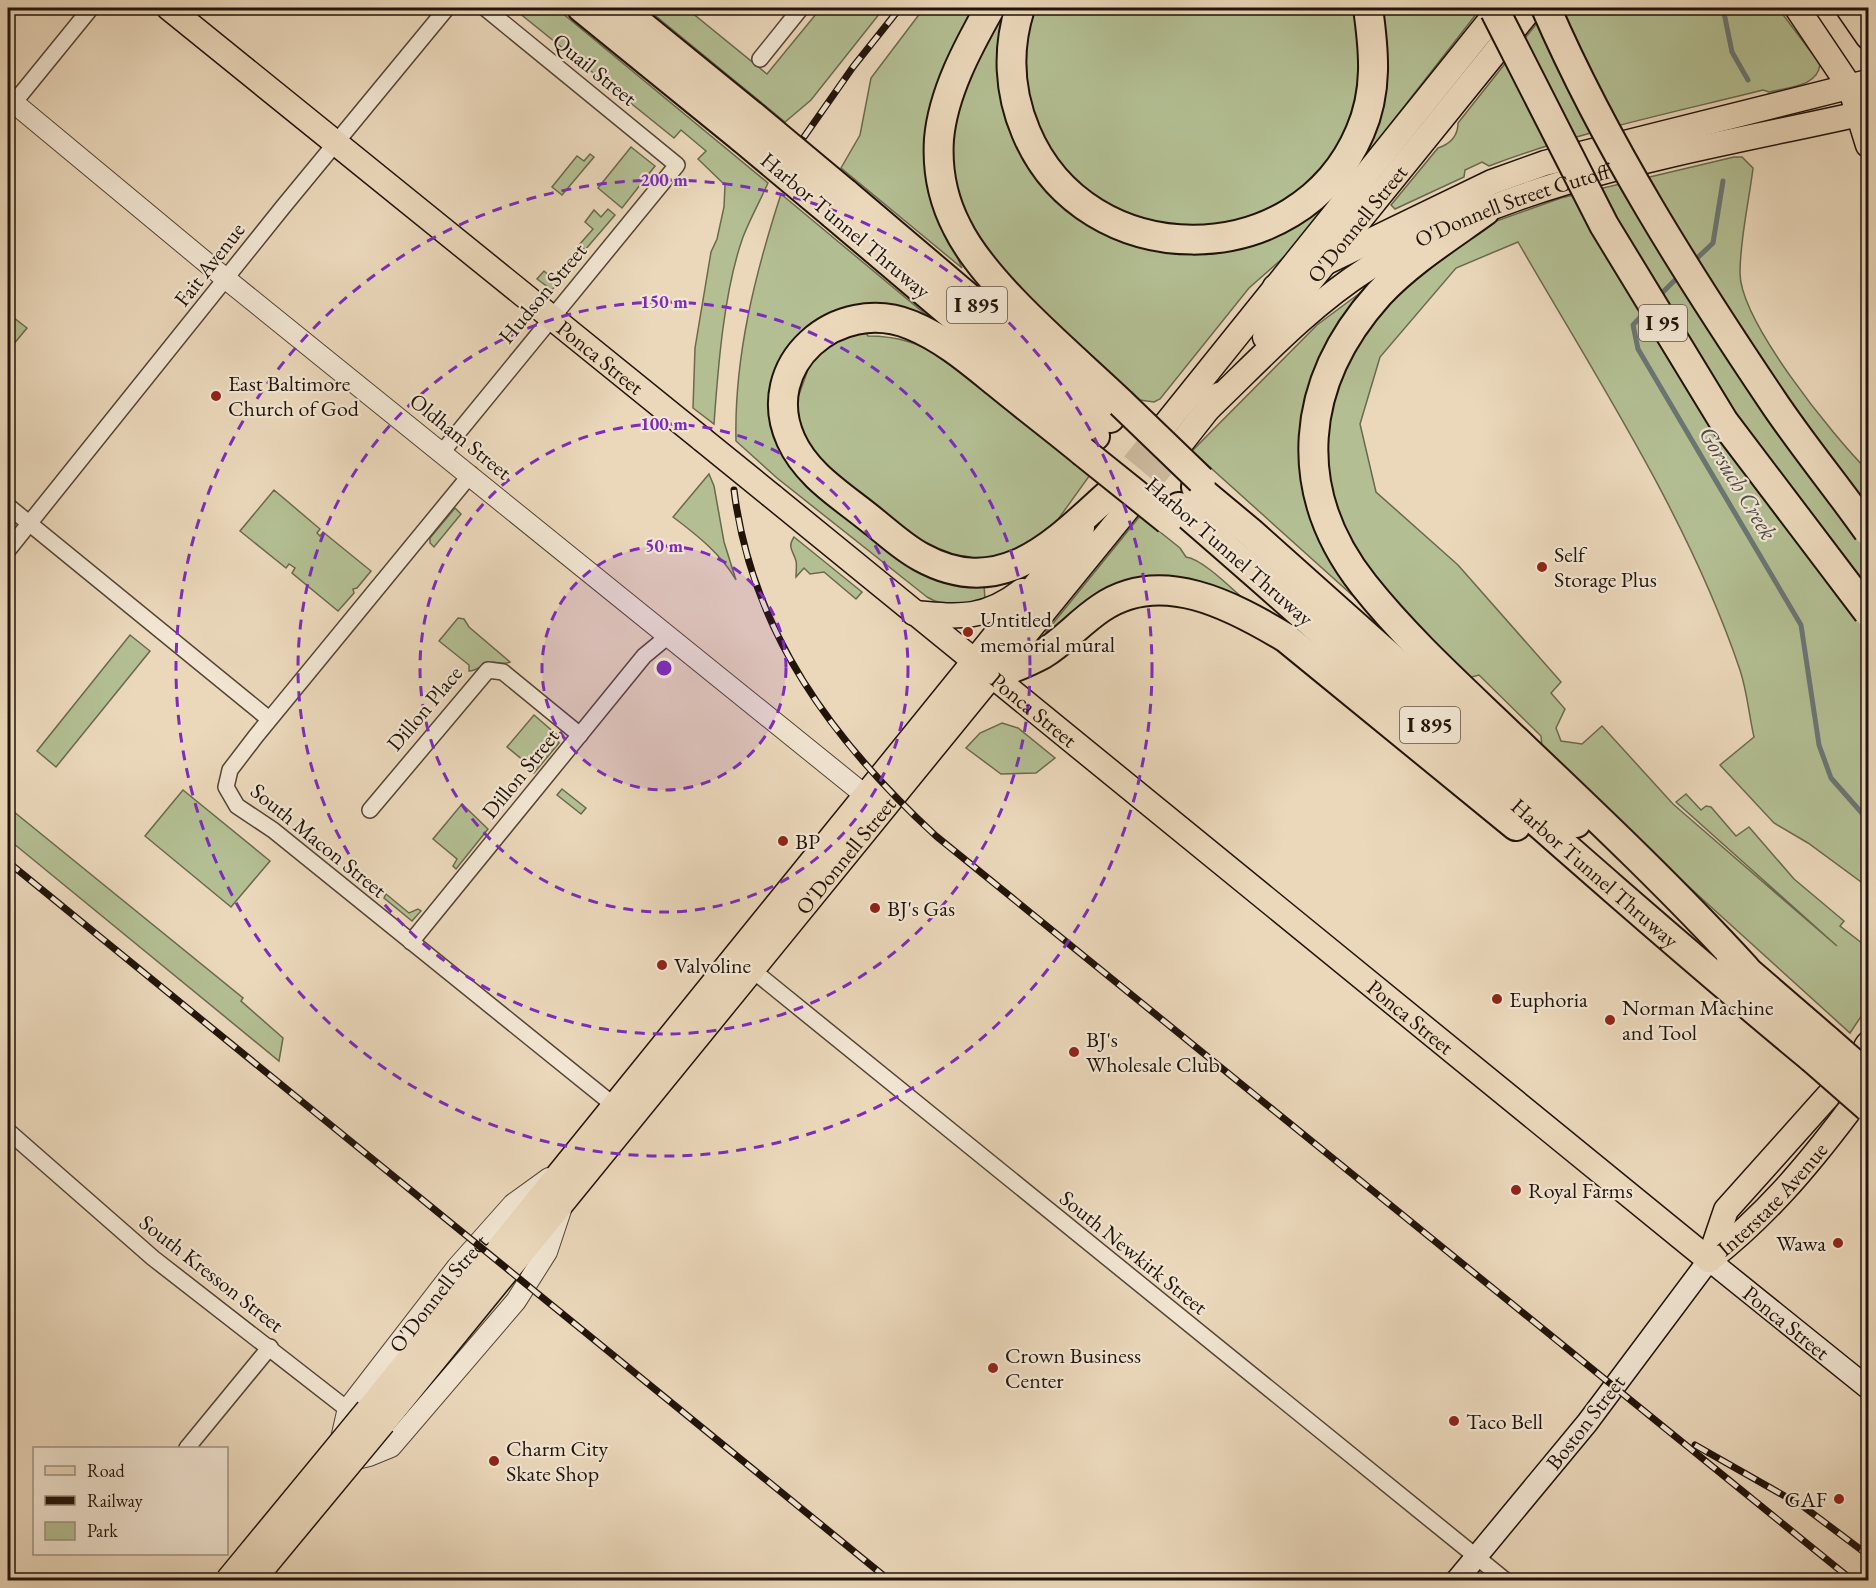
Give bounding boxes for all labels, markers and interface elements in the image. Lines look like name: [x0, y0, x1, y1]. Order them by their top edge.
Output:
street label: Quail Street: [546, 26, 643, 112]
street label: Harbor Tunnel Thruway: [755, 146, 937, 305]
street label: O'Donnell Street Cutoff: [1410, 156, 1615, 254]
street label: O'Donnell Street: [1301, 159, 1414, 289]
text: 200 m: [640, 168, 688, 191]
street label: Fait Avenue: [167, 216, 252, 312]
street label: Hudson Street: [492, 237, 593, 350]
road number: I 895: [947, 287, 1007, 323]
text: 150 m: [640, 290, 688, 313]
road number: I 95: [1639, 305, 1687, 341]
street label: Ponca Street: [551, 314, 650, 401]
place label: East Baltimore Church of God: [228, 369, 360, 423]
street label: Oldham Street: [404, 386, 518, 486]
marker: East Baltimore Church of God: [209, 389, 223, 403]
text: 100 m: [640, 412, 688, 435]
water label: Gorsuch Creek: [1692, 420, 1785, 545]
street label: Harbor Tunnel Thruway: [1140, 470, 1320, 633]
text: 50 m: [645, 534, 683, 557]
place label: Self Storage Plus: [1554, 540, 1657, 594]
marker: Self Storage Plus: [1535, 560, 1549, 574]
place label: Untitled memorial mural: [980, 605, 1115, 659]
marker: Untitled memorial mural: [961, 625, 975, 639]
centre of rings: [654, 658, 674, 678]
street label: Dillon Place: [380, 659, 469, 757]
street label: Ponca Street: [984, 666, 1083, 754]
road number: I 895: [1400, 707, 1460, 743]
street label: Dillon Street: [475, 722, 566, 824]
street label: South Macon Street: [245, 776, 393, 904]
street label: O'Donnell Street: [789, 791, 902, 921]
street label: Harbor Tunnel Thruway: [1505, 792, 1685, 955]
place label: BP: [795, 827, 820, 856]
marker: BP: [776, 834, 790, 848]
place label: BJ's Gas: [887, 894, 955, 923]
marker: BJ's Gas: [868, 901, 882, 915]
place label: Valvoline: [674, 951, 752, 980]
marker: Valvoline: [655, 958, 669, 972]
street label: Ponca Street: [1361, 973, 1460, 1061]
place label: Euphoria: [1509, 985, 1588, 1014]
marker: Euphoria: [1490, 992, 1504, 1006]
place label: Norman Machine and Tool: [1622, 993, 1774, 1047]
marker: Norman Machine and Tool: [1603, 1013, 1617, 1027]
place label: BJ's Wholesale Club: [1086, 1025, 1220, 1079]
marker: BJ's Wholesale Club: [1067, 1045, 1081, 1059]
street label: Interstate Avenue: [1711, 1136, 1834, 1263]
place label: Royal Farms: [1528, 1176, 1633, 1205]
marker: Royal Farms: [1509, 1183, 1523, 1197]
street label: South Newkirk Street: [1054, 1184, 1214, 1321]
street label: South Kresson Street: [134, 1208, 290, 1339]
street label: O'Donnell Street: [382, 1228, 495, 1359]
place label: Wawa: [1776, 1229, 1826, 1258]
marker: Wawa: [1831, 1236, 1845, 1250]
street label: Ponca Street: [1737, 1279, 1836, 1367]
place label: Crown Business Center: [1005, 1341, 1141, 1395]
marker: Crown Business Center: [986, 1361, 1000, 1375]
street label: Boston Street: [1539, 1369, 1632, 1476]
place label: Taco Bell: [1466, 1407, 1543, 1436]
marker: Taco Bell: [1447, 1414, 1461, 1428]
place label: Charm City Skate Shop: [506, 1434, 609, 1488]
legend: [33, 1447, 228, 1555]
marker: Charm City Skate Shop: [487, 1454, 501, 1468]
text: Road: [87, 1459, 126, 1482]
place label: GAF: [1784, 1485, 1827, 1514]
text: Railway: [87, 1489, 143, 1512]
marker: GAF: [1832, 1492, 1846, 1506]
text: Park: [87, 1519, 118, 1542]

